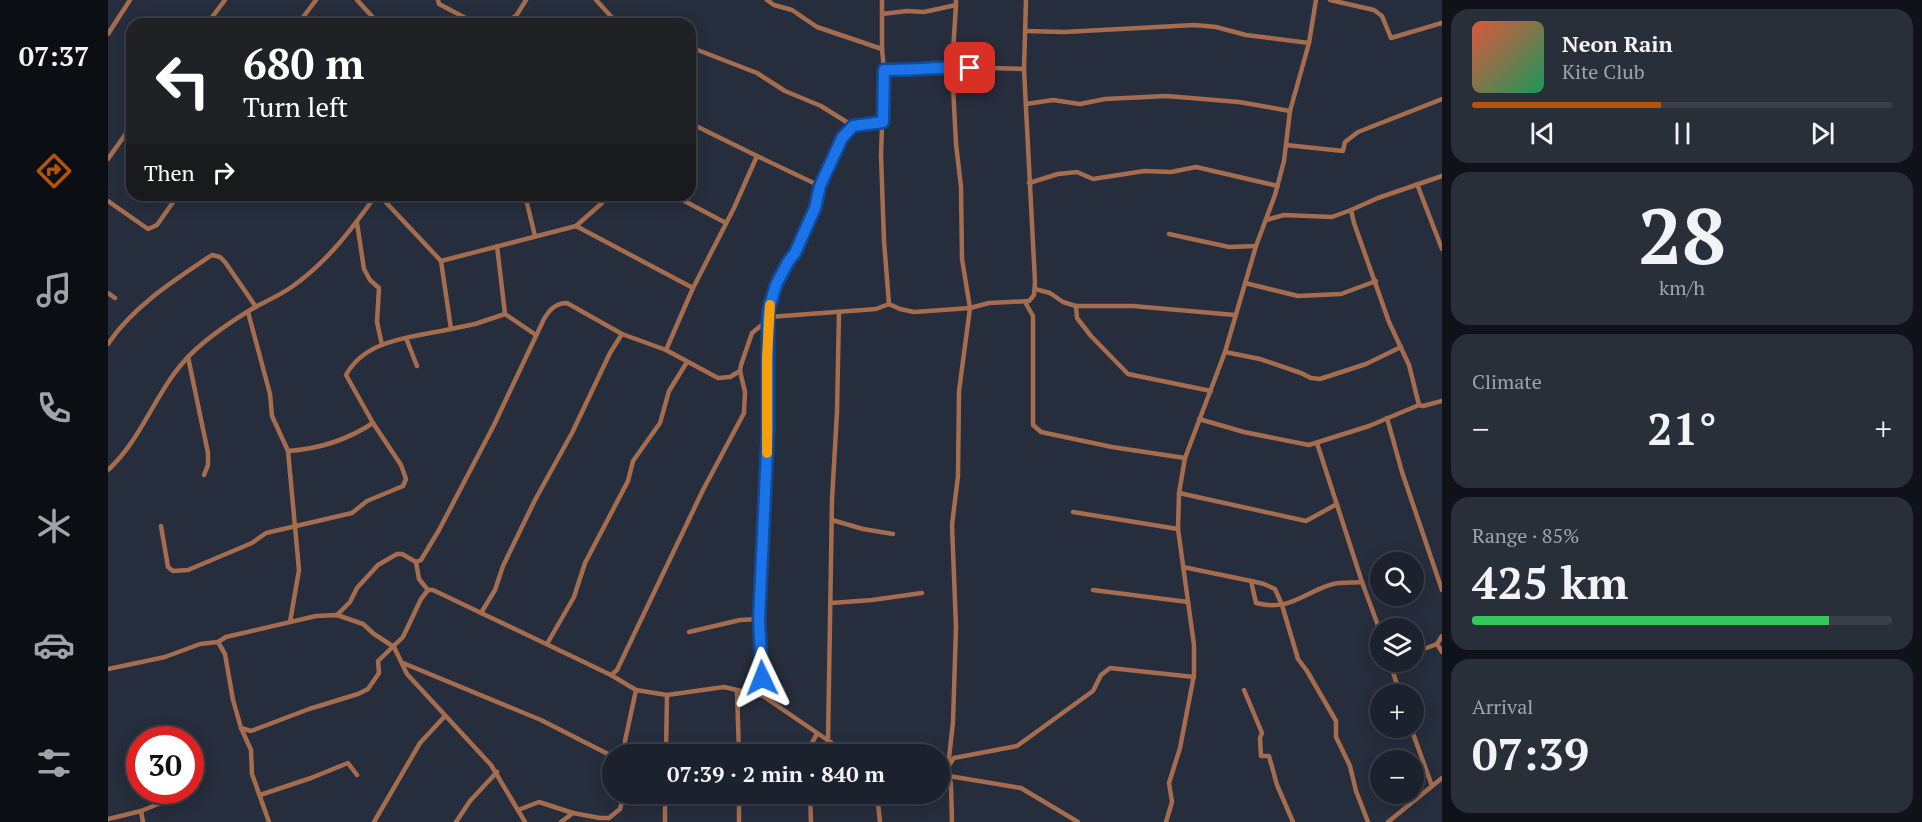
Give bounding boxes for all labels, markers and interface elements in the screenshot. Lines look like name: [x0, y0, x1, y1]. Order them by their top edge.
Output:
text: Neon Rain: [1562, 29, 1673, 58]
text: 680 m: [243, 35, 364, 91]
text: 07:37: [19, 38, 89, 74]
icon: left: [144, 42, 222, 120]
pin: [944, 42, 995, 93]
icon: arrive: [953, 51, 986, 84]
text: Kite Club: [1562, 58, 1645, 85]
text: Turn left: [243, 89, 348, 125]
icon: previous: [1526, 117, 1559, 150]
icon: pause: [1666, 117, 1699, 150]
icon: next: [1806, 117, 1839, 150]
icon: directions: [33, 150, 75, 192]
icon: right: [207, 156, 240, 189]
text: Then: [144, 158, 195, 187]
text: 28: [1638, 183, 1726, 286]
icon: music: [33, 269, 75, 311]
text: km/h: [1659, 274, 1705, 301]
text: Climate: [1472, 368, 1542, 395]
icon: phone: [33, 387, 75, 429]
text: 21°: [1647, 398, 1717, 458]
text: −: [1472, 407, 1490, 450]
text: +: [1874, 407, 1892, 450]
icon: climate: [33, 505, 75, 547]
text: Range · 85%: [1472, 522, 1579, 549]
map controls: [1370, 552, 1424, 804]
button: search: [1370, 552, 1424, 606]
text: 425 km: [1472, 552, 1628, 612]
button: layers: [1370, 618, 1424, 672]
icon: car: [33, 624, 75, 666]
position arrow: [730, 646, 794, 710]
button: +: [1370, 684, 1424, 738]
text: Arrival: [1472, 693, 1533, 720]
text: 07:39: [1472, 723, 1589, 783]
speed limit sign: 30: [126, 726, 204, 804]
icon: filters: [33, 742, 75, 784]
button: −: [1370, 750, 1424, 804]
text: 07:39 · 2 min · 840 m: [667, 759, 885, 788]

